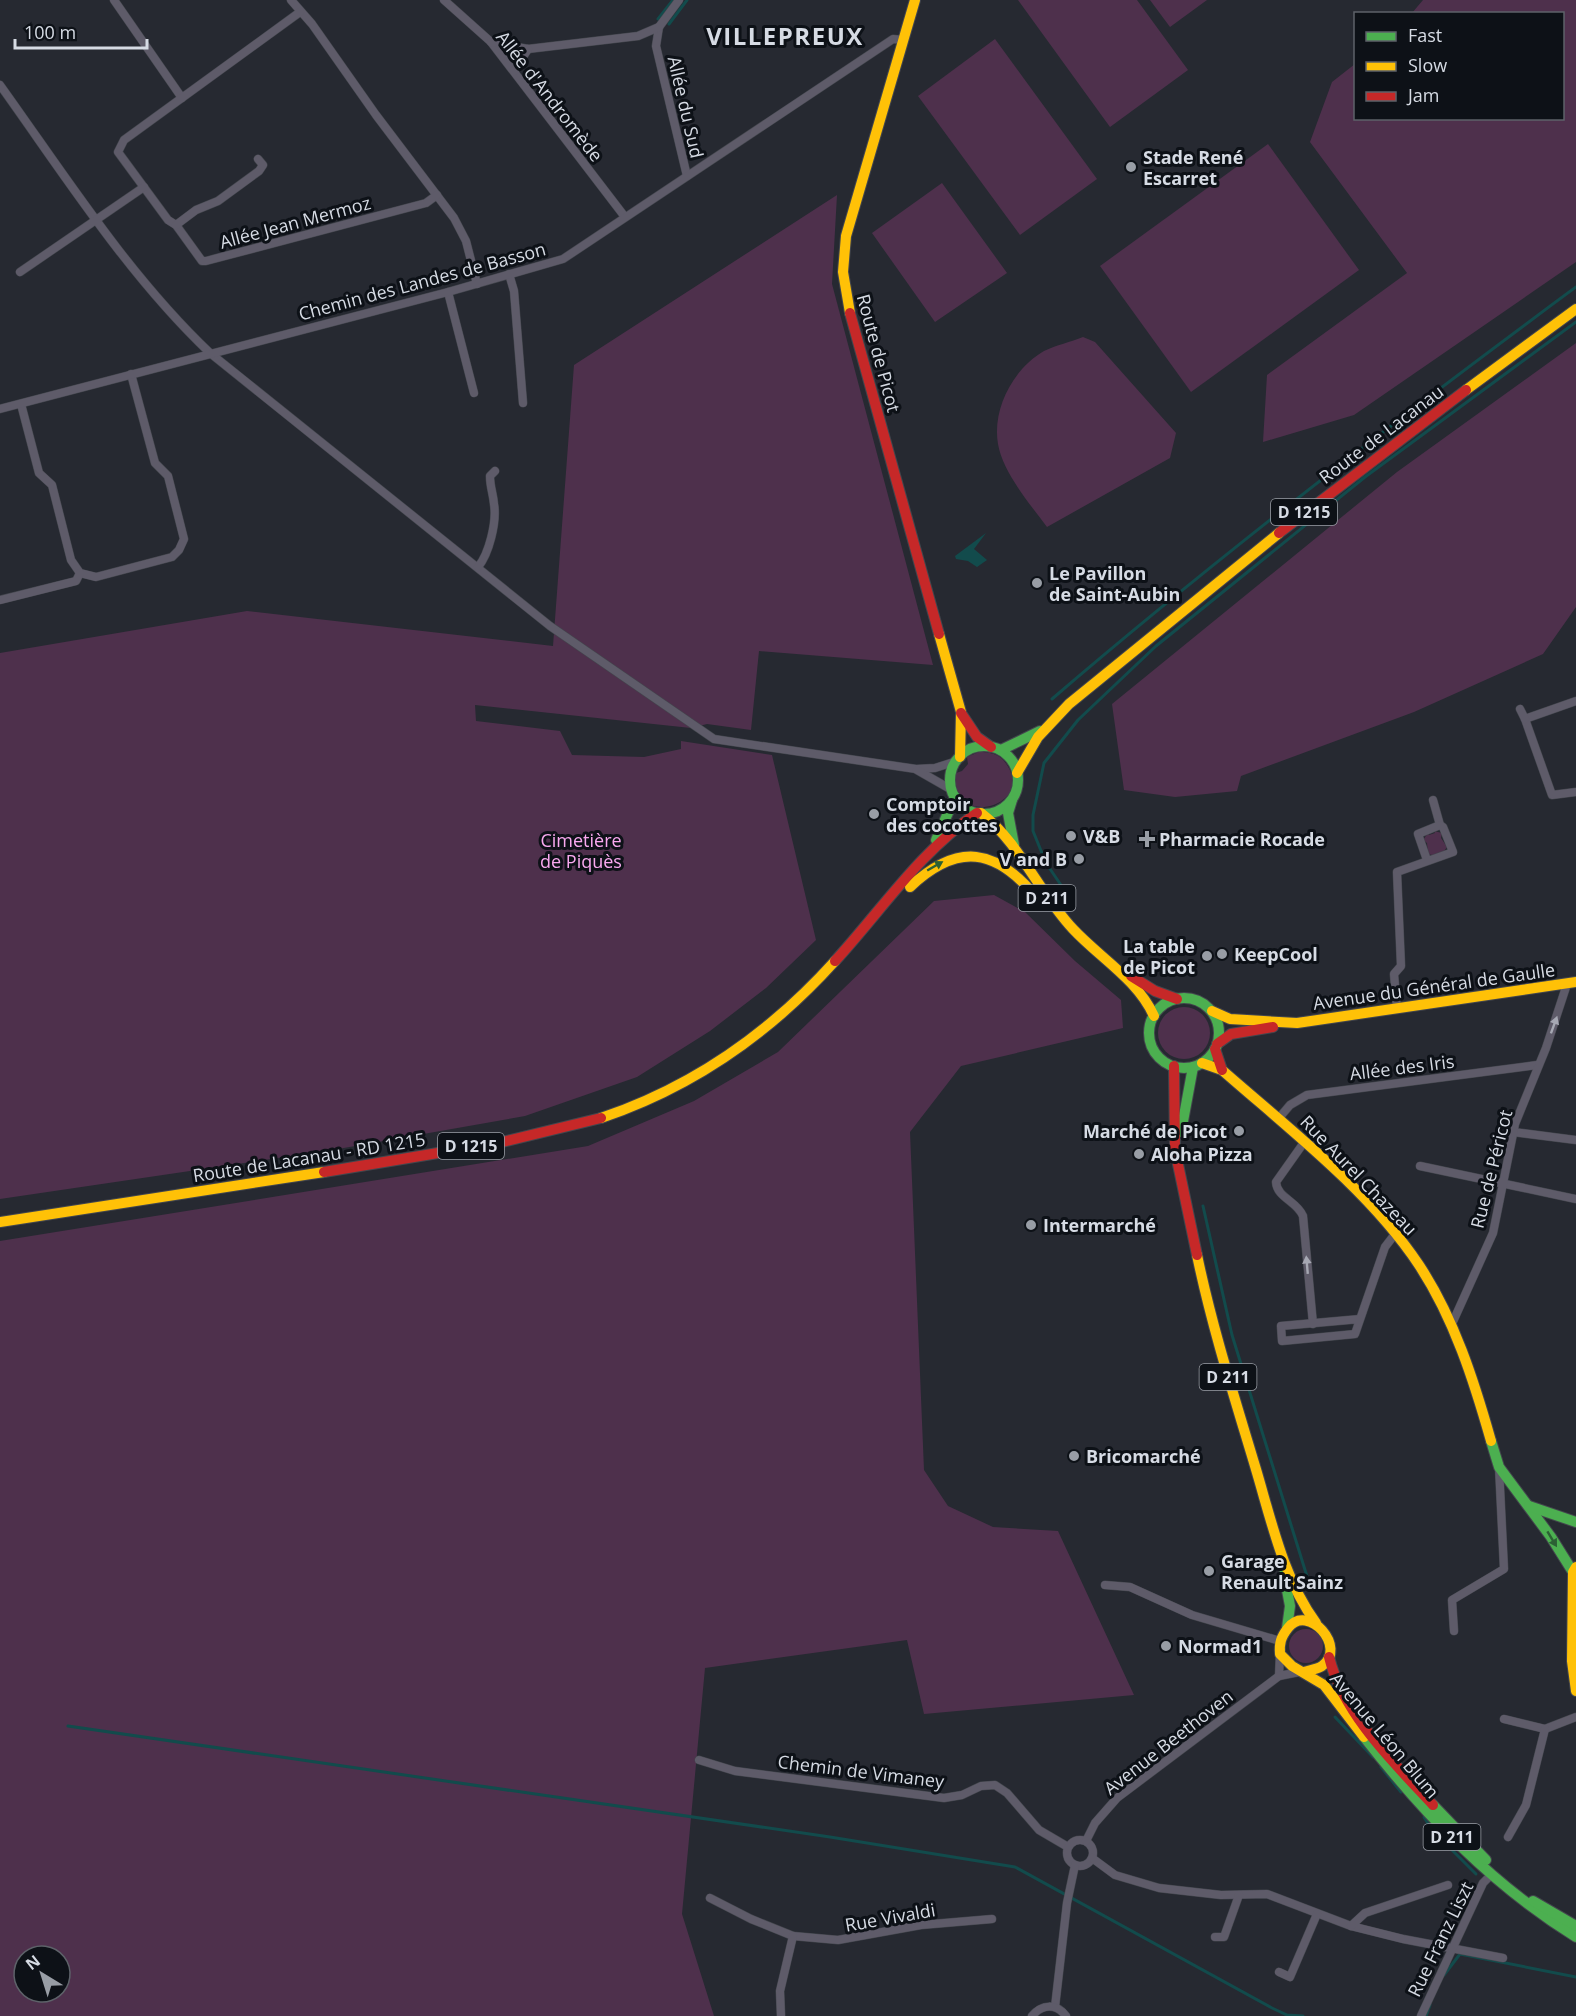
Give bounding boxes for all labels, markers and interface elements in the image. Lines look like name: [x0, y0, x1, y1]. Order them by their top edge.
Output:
scale bar: [15, 12, 147, 50]
legend: [1354, 12, 1564, 120]
district label: VILLEPREUX: [706, 19, 864, 52]
text: 100 m: [24, 20, 76, 44]
text: Fast: [1408, 23, 1442, 47]
street label: Allée d'Andromède: [491, 26, 609, 166]
text: Slow: [1408, 53, 1447, 77]
street label: Allée du Sud: [663, 54, 709, 160]
text: Jam: [1406, 83, 1440, 107]
place label: Stade René Escarret: [1143, 145, 1243, 190]
marker: Stade René Escarret: [1124, 160, 1138, 174]
street label: Allée Jean Mermoz: [217, 190, 373, 254]
street label: Chemin des Landes de Basson: [296, 236, 548, 326]
street label: Route de Picot: [852, 291, 906, 415]
street label: Route de Lacanau: [1314, 379, 1448, 489]
road number: D 1215: [1271, 499, 1337, 525]
place label: Le Pavillon de Saint-Aubin: [1049, 561, 1180, 606]
marker: Le Pavillon de Saint-Aubin: [1030, 576, 1044, 590]
place label: Comptoir des cocottes: [886, 792, 998, 837]
marker: Comptoir des cocottes: [867, 807, 881, 821]
place label: V&B: [1083, 824, 1120, 848]
place label: Pharmacie Rocade: [1159, 827, 1325, 851]
park label: Cimetière de Piquès: [540, 828, 622, 873]
marker: V&B: [1064, 829, 1078, 843]
marker: Pharmacie Rocade: [1140, 832, 1154, 846]
place label: V and B: [1000, 847, 1067, 871]
marker: V and B: [1072, 852, 1086, 866]
one-way arrow: [927, 861, 944, 871]
road number: D 211: [1018, 885, 1076, 911]
place label: La table de Picot: [1123, 934, 1195, 979]
place label: KeepCool: [1234, 942, 1318, 966]
marker: KeepCool: [1215, 947, 1229, 961]
marker: La table de Picot: [1200, 949, 1214, 963]
street label: Avenue du Général de Gaulle: [1311, 957, 1557, 1015]
one-way arrow: [1550, 1016, 1560, 1034]
street label: Allée des Iris: [1348, 1049, 1456, 1085]
street label: Rue de Péricot: [1465, 1107, 1517, 1231]
street label: Rue Aurel Chazeau: [1295, 1110, 1423, 1240]
place label: Marché de Picot: [1083, 1119, 1227, 1143]
marker: Marché de Picot: [1232, 1124, 1246, 1138]
street label: Route de Lacanau - RD 1215: [191, 1127, 427, 1187]
road number: D 1215: [438, 1133, 504, 1159]
place label: Aloha Pizza: [1151, 1142, 1253, 1166]
marker: Aloha Pizza: [1132, 1147, 1146, 1161]
place label: Intermarché: [1043, 1213, 1156, 1237]
marker: Intermarché: [1024, 1218, 1038, 1232]
one-way arrow: [1302, 1256, 1312, 1275]
road number: D 211: [1200, 1364, 1256, 1390]
place label: Bricomarché: [1086, 1444, 1201, 1468]
marker: Bricomarché: [1067, 1449, 1081, 1463]
one-way arrow: [1546, 1531, 1557, 1547]
place label: Garage Renault Sainz: [1221, 1549, 1343, 1594]
marker: Garage Renault Sainz: [1202, 1564, 1216, 1578]
place label: Normad1: [1178, 1634, 1262, 1658]
marker: Normad1: [1159, 1639, 1173, 1653]
street label: Avenue Léon Blum: [1325, 1667, 1445, 1803]
street label: Avenue Beethoven: [1099, 1684, 1237, 1800]
street label: Chemin de Vimaney: [777, 1749, 946, 1793]
road number: D 211: [1424, 1824, 1480, 1850]
street label: Rue Franz Liszt: [1402, 1878, 1478, 2000]
street label: Rue Vivaldi: [843, 1897, 937, 1937]
north arrow: [12, 1944, 72, 2004]
text: N: [21, 1950, 45, 1975]

